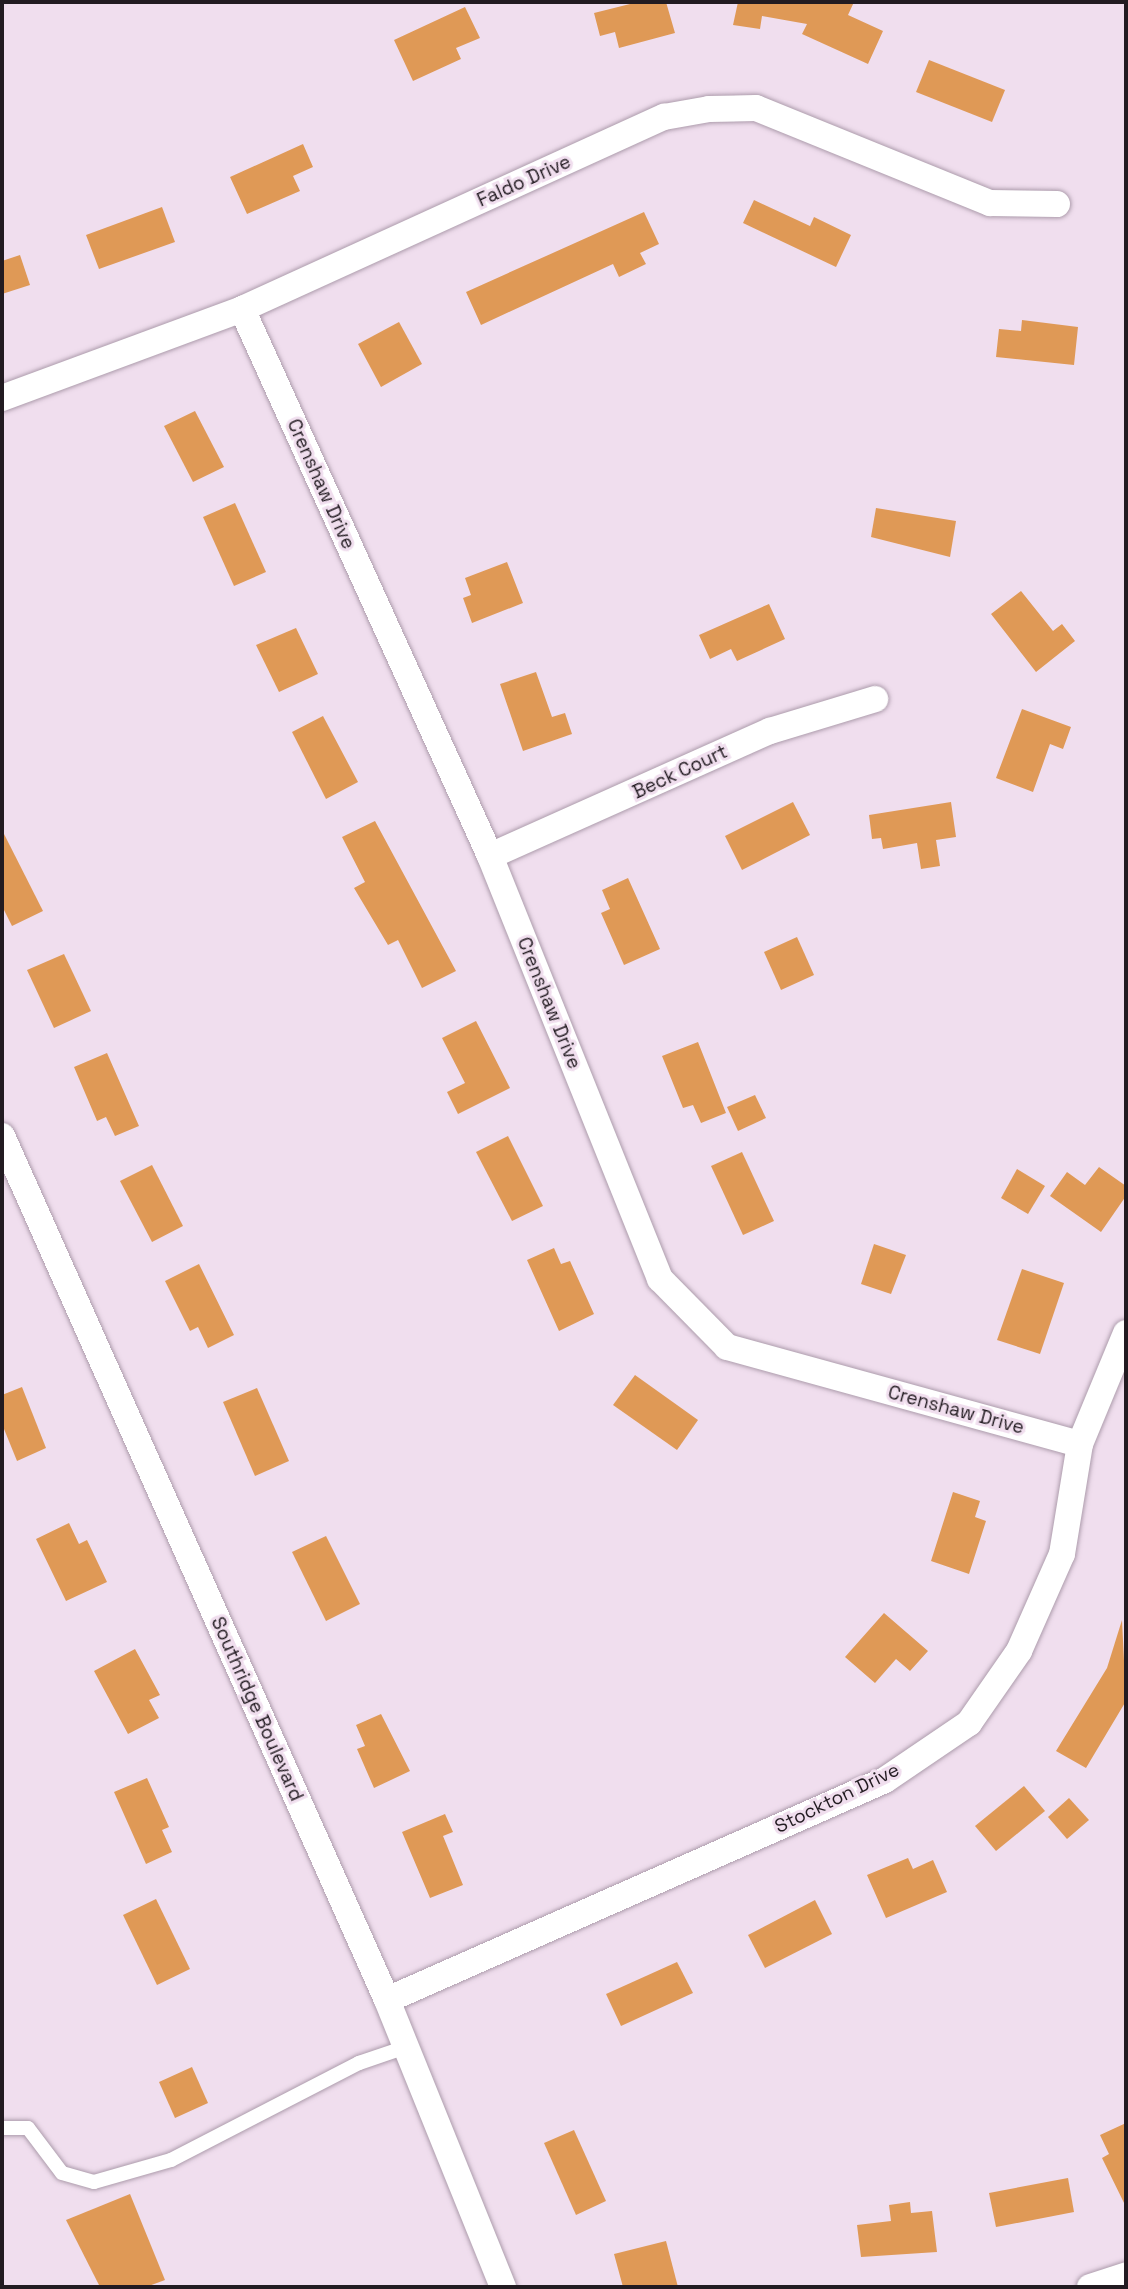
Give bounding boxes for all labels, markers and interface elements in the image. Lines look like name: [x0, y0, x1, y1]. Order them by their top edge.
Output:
street label: Faldo Drive: [474, 150, 574, 212]
street label: Crenshaw Drive: [282, 415, 360, 553]
street label: Beck Court: [629, 740, 731, 804]
street label: Crenshaw Drive: [512, 934, 586, 1072]
street label: Crenshaw Drive: [885, 1381, 1027, 1439]
street label: Southridge Boulevard: [206, 1613, 308, 1805]
street label: Stockton Drive: [771, 1758, 903, 1838]

